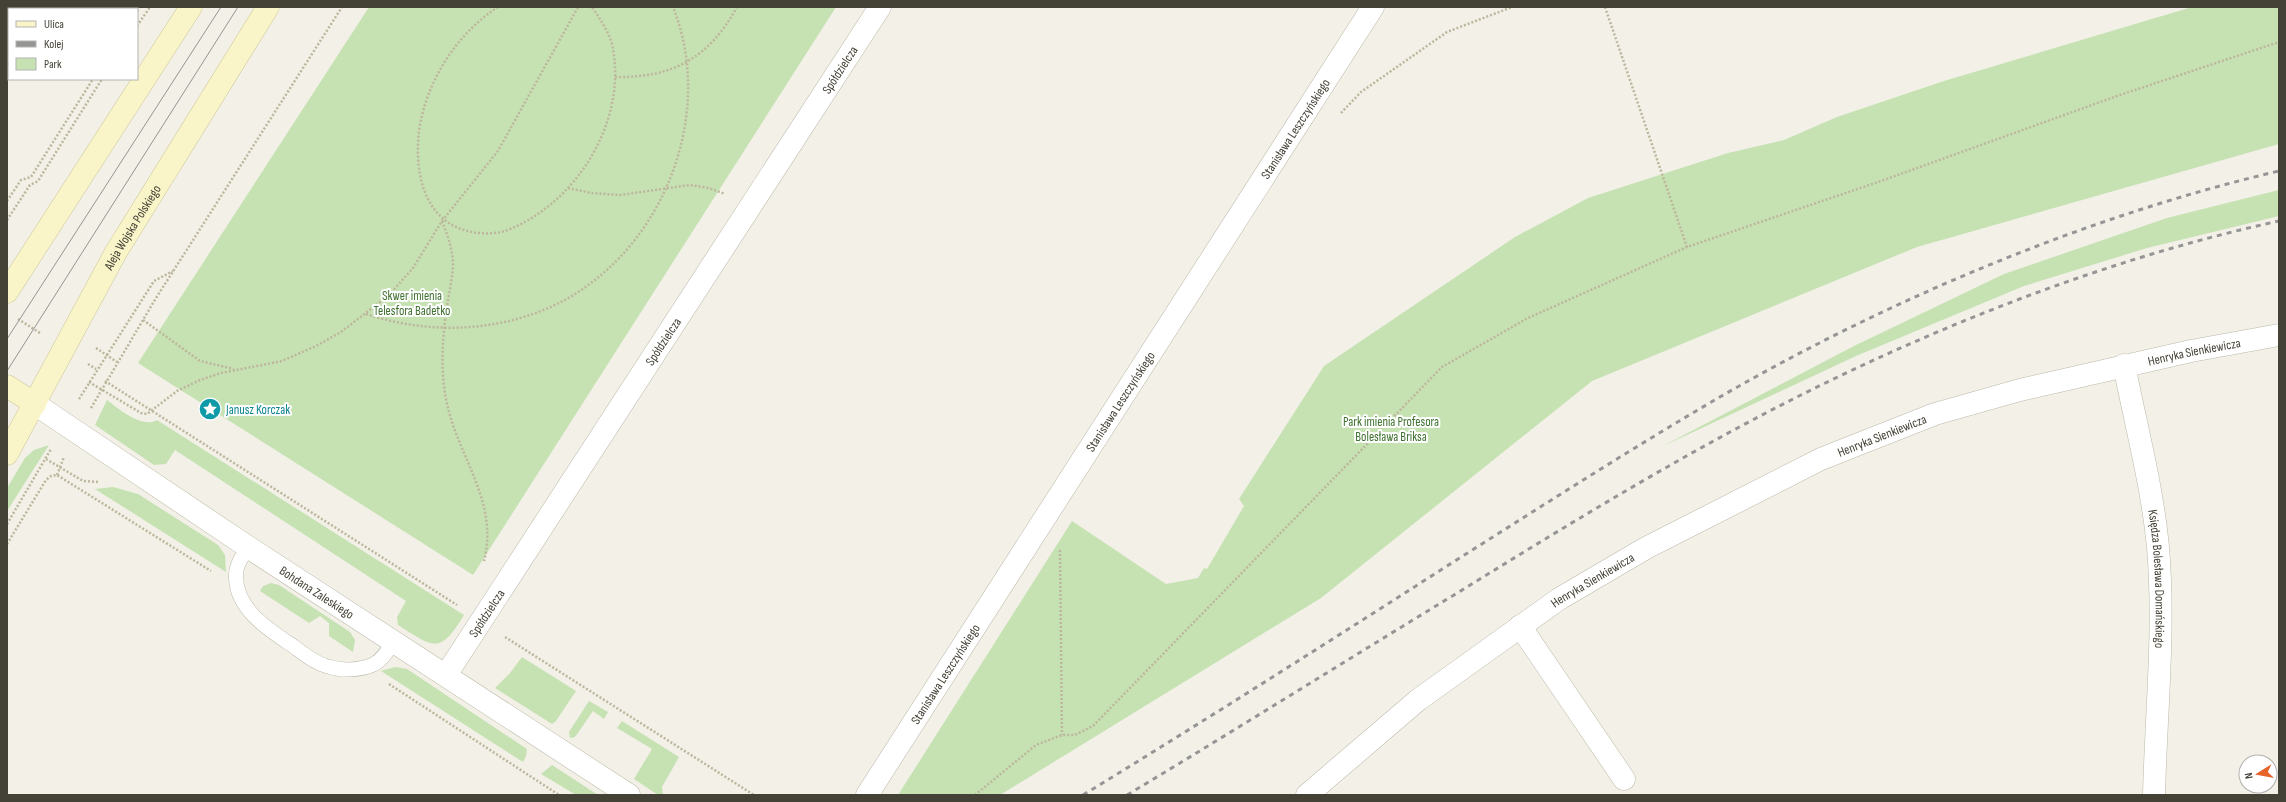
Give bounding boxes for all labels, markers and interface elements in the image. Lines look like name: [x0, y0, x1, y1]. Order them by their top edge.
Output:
legend: [8, 8, 138, 80]
text: Ulica: [44, 17, 64, 32]
text: Kolej: [44, 37, 63, 52]
street label: Spółdzielcza: [819, 43, 862, 97]
text: Park: [44, 57, 62, 72]
street label: Stanisława Leszczyńskiego: [1258, 76, 1334, 182]
street label: Aleja Wojska Polskiego: [100, 182, 165, 274]
park label: Skwer imienia Telesfora Badetko: [374, 288, 450, 319]
street label: Spółdzielcza: [642, 315, 685, 369]
street label: Henryka Sienkiewicza: [2146, 335, 2242, 370]
street label: Stanisława Leszczyńskiego: [1083, 349, 1159, 455]
place icon: Janusz Korczak: [197, 396, 223, 422]
place label: Janusz Korczak: [225, 402, 290, 418]
street label: Henryka Sienkiewicza: [1835, 411, 1929, 461]
park label: Park imienia Profesora Bolesława Briksa: [1343, 414, 1439, 445]
street label: Księdza Bolesława Domańskiego: [2144, 508, 2168, 648]
street label: Henryka Sienkiewicza: [1548, 550, 1637, 611]
street label: Bohdana Zaleskiego: [276, 563, 357, 623]
street label: Spółdzielcza: [466, 587, 509, 640]
street label: Stanisława Leszczyńskiego: [908, 621, 984, 727]
north arrow: [2238, 754, 2278, 794]
text: N: [2242, 772, 2256, 780]

